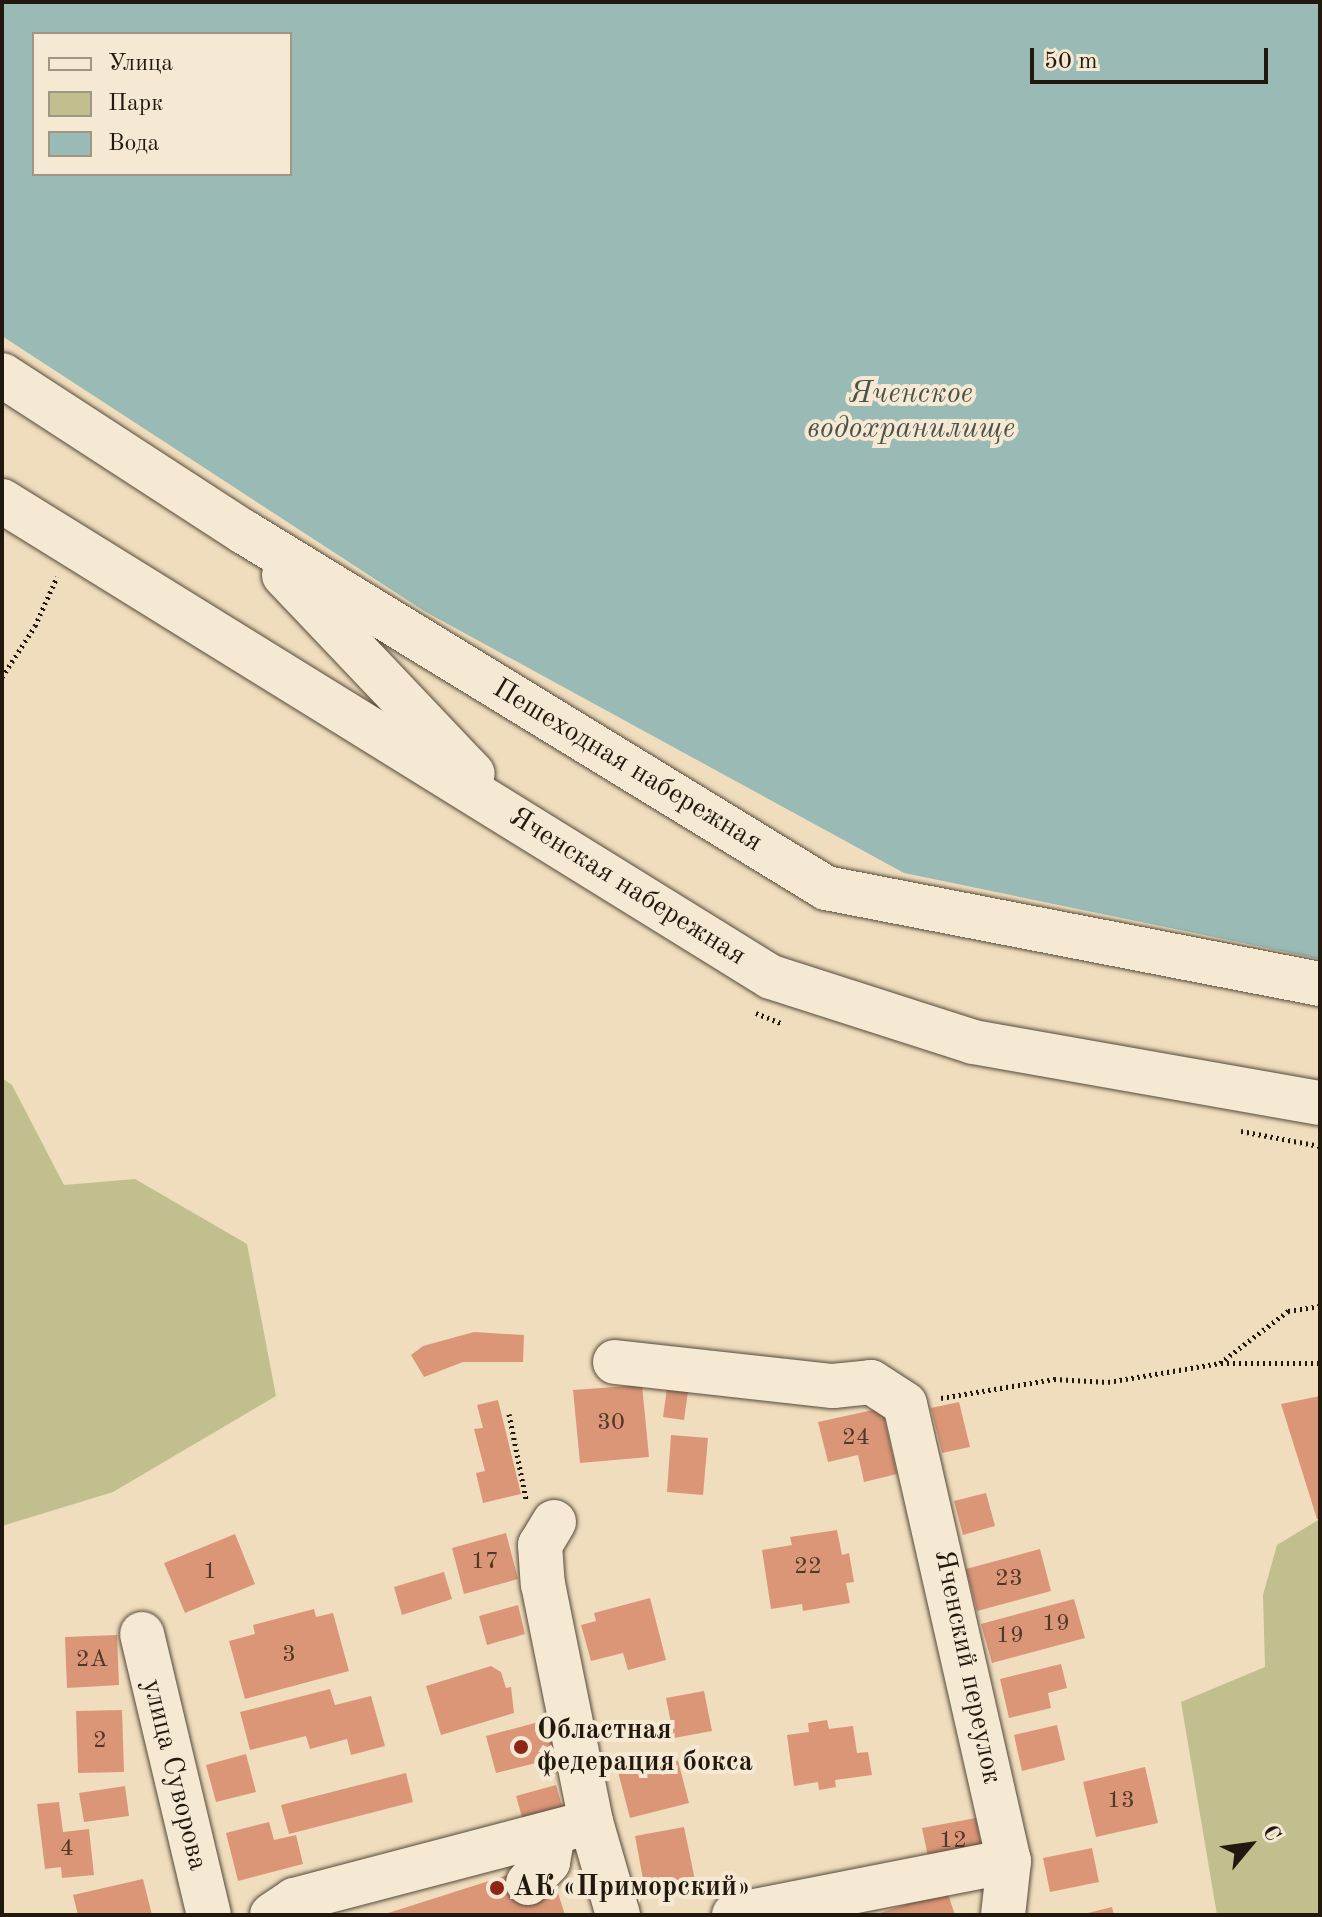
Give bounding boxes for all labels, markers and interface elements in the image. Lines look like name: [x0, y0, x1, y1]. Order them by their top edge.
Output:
legend: [32, 32, 292, 176]
scale bar: [1034, 32, 1272, 82]
text: 50 m: [1044, 50, 1098, 74]
text: Улица: [108, 52, 173, 76]
text: Парк: [108, 92, 163, 116]
text: Вода: [108, 132, 159, 156]
water label: Яченское водохранилище: [807, 376, 1015, 446]
street label: Пешеходная набережная: [486, 672, 768, 860]
street label: Яченская набережная: [502, 800, 752, 974]
house number: 30: [597, 1410, 625, 1438]
house number: 24: [842, 1425, 870, 1453]
street label: Яченский переулок: [926, 1547, 1008, 1787]
house number: 17: [471, 1549, 499, 1577]
house number: 22: [794, 1554, 822, 1582]
house number: 1: [203, 1559, 217, 1587]
house number: 23: [995, 1566, 1023, 1594]
house number: 19: [1042, 1611, 1070, 1639]
house number: 19: [996, 1623, 1024, 1651]
house number: 3: [282, 1642, 296, 1670]
house number: 2А: [76, 1647, 108, 1675]
street label: улица Суворова: [134, 1676, 214, 1874]
place label: Областная федерация бокса: [537, 1714, 753, 1780]
house number: 2: [93, 1728, 107, 1756]
marker: Областная федерация бокса: [512, 1738, 530, 1756]
house number: 13: [1107, 1788, 1135, 1816]
north arrow: [1210, 1805, 1290, 1885]
text: С: [1258, 1822, 1284, 1845]
house number: 12: [939, 1828, 967, 1856]
house number: 4: [60, 1836, 74, 1864]
place label: АК «Приморский»: [513, 1871, 751, 1905]
marker: АК «Приморский»: [488, 1879, 506, 1897]

